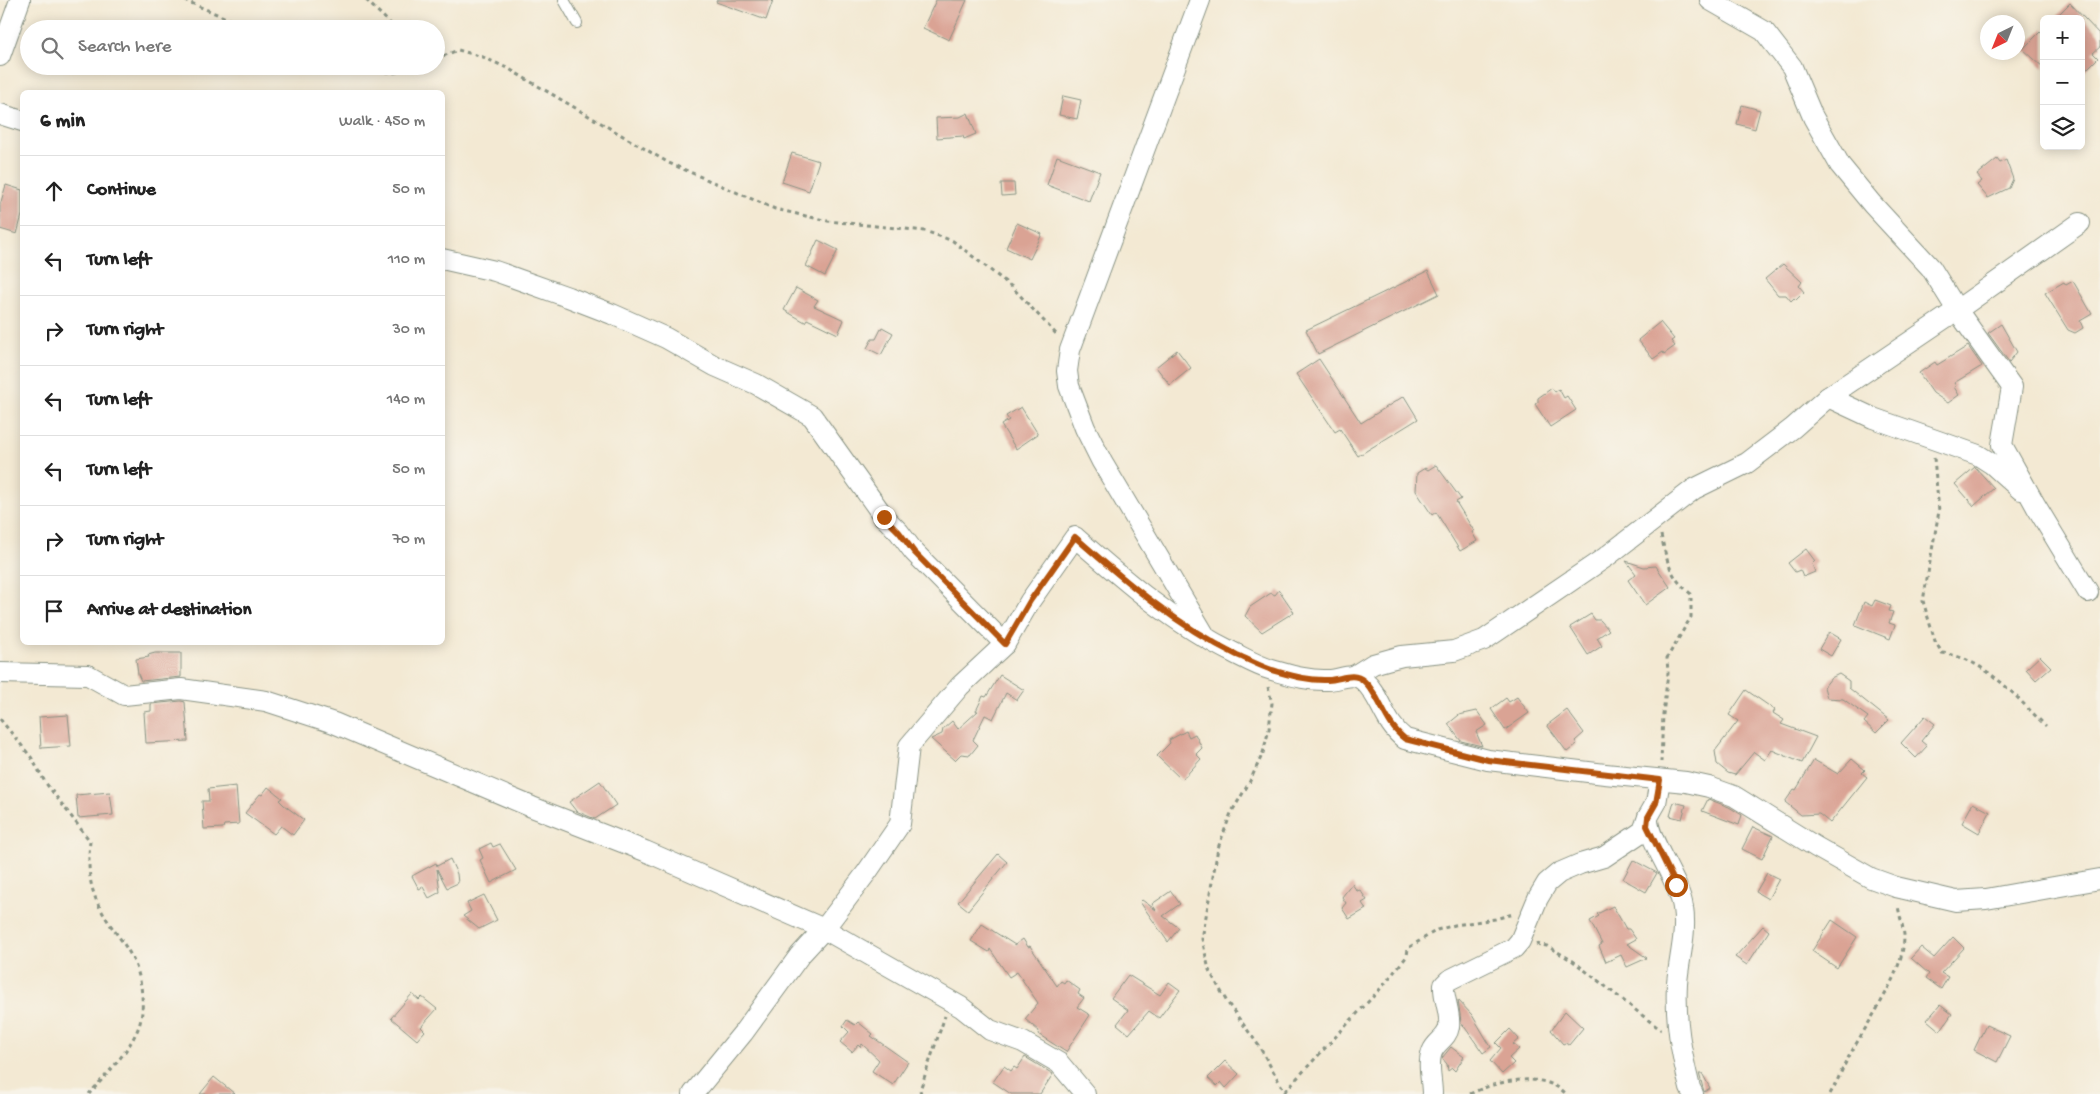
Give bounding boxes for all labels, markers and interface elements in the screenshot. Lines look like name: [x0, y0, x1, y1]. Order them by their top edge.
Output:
north arrow: [1980, 15, 2025, 60]
map controls: [2040, 15, 2085, 150]
button: +: [2040, 15, 2085, 60]
search box: [20, 20, 445, 75]
icon: search: [38, 34, 66, 62]
text: Search here: [78, 36, 172, 59]
button: −: [2040, 60, 2085, 105]
button: layers: [2040, 105, 2085, 150]
text: 6 min: [40, 110, 85, 135]
text: Walk · 450 m: [339, 113, 425, 132]
icon: ahead: [40, 177, 68, 205]
text: Continue: [87, 179, 156, 202]
text: 50 m: [392, 181, 425, 200]
icon: left: [40, 247, 68, 275]
text: Turn left: [87, 249, 151, 272]
text: 110 m: [388, 251, 425, 270]
icon: right: [40, 317, 68, 345]
text: Turn right: [87, 319, 163, 342]
text: 30 m: [392, 321, 425, 340]
icon: left: [40, 387, 68, 415]
text: Turn left: [87, 389, 151, 412]
text: 140 m: [387, 391, 425, 410]
icon: left: [40, 457, 68, 485]
text: Turn left: [87, 459, 151, 482]
text: 50 m: [392, 461, 425, 480]
route end: [873, 506, 896, 529]
icon: right: [40, 527, 68, 555]
text: Turn right: [87, 529, 163, 552]
text: 70 m: [392, 531, 425, 550]
icon: arrive: [40, 597, 68, 625]
text: Arrive at destination: [87, 599, 251, 622]
route start: [1665, 874, 1688, 897]

